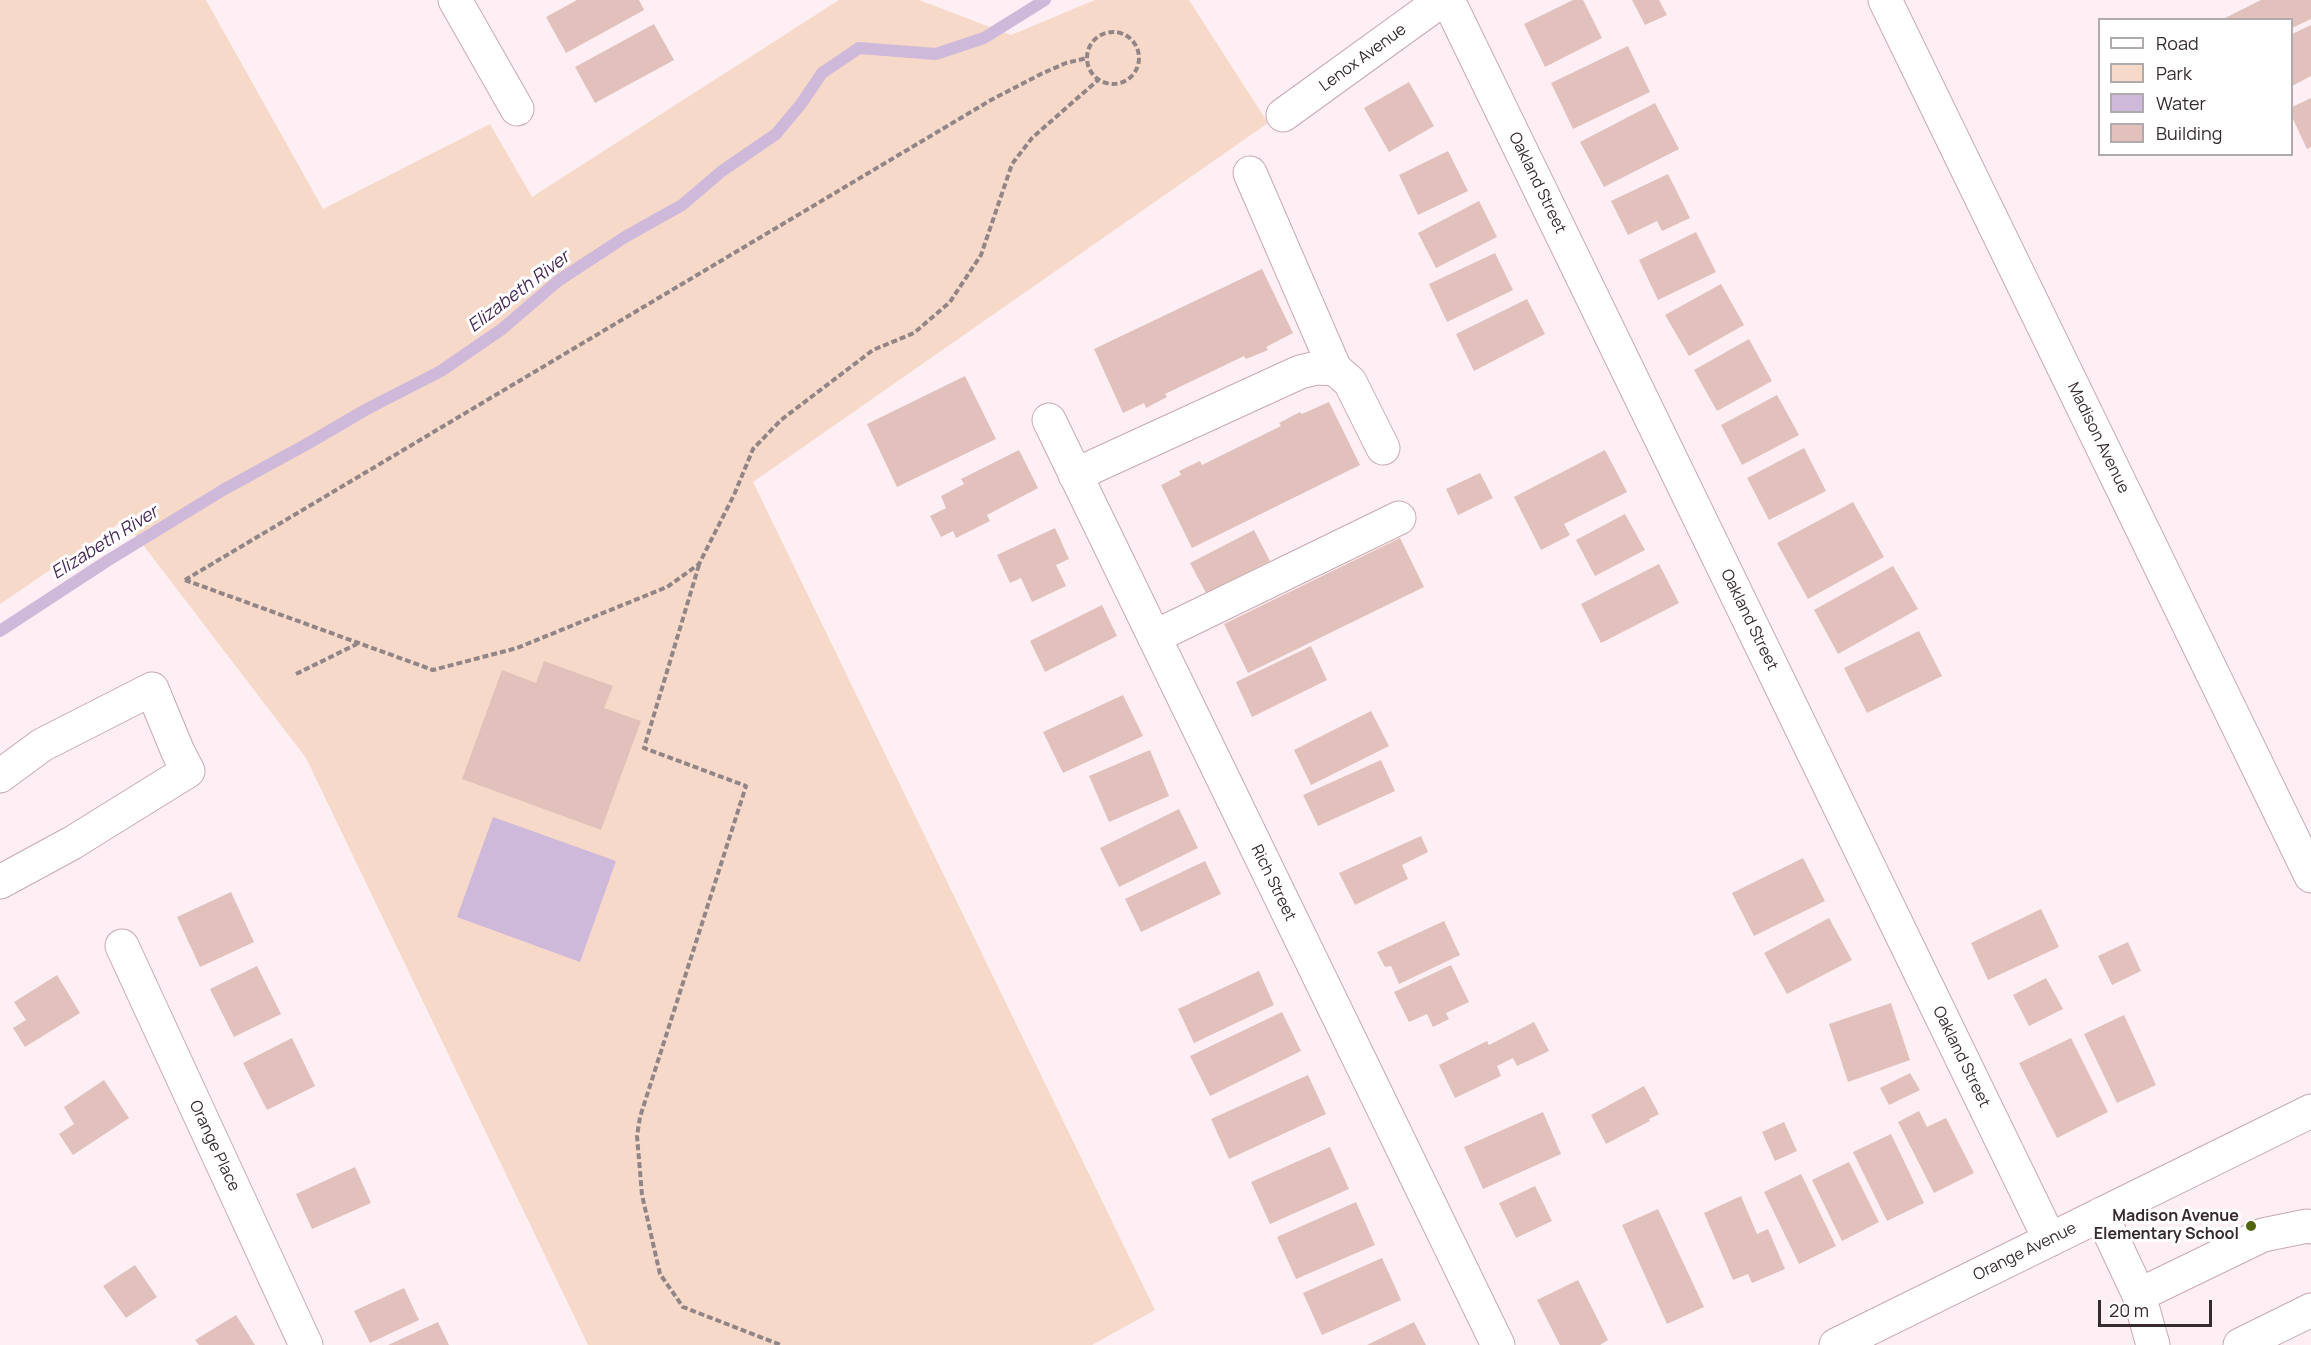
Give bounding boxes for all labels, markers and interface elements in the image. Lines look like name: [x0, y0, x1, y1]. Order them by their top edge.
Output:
legend: [2098, 18, 2293, 156]
street label: Lenox Avenue: [1316, 20, 1410, 96]
text: Road: [2156, 31, 2199, 55]
text: Park: [2156, 61, 2192, 85]
text: Water: [2156, 91, 2206, 115]
text: Building: [2156, 121, 2222, 145]
street label: Oakland Street: [1504, 129, 1570, 237]
water label: Elizabeth River: [464, 247, 574, 337]
street label: Madison Avenue: [2063, 379, 2133, 497]
water label: Elizabeth River: [48, 502, 162, 584]
street label: Oakland Street: [1716, 566, 1782, 674]
street label: Rich Street: [1246, 842, 1300, 924]
street label: Oakland Street: [1928, 1003, 1994, 1111]
street label: Orange Place: [185, 1098, 243, 1194]
place label: Madison Avenue Elementary School: [2094, 1207, 2239, 1245]
street label: Orange Avenue: [1970, 1219, 2080, 1285]
marker: Madison Avenue Elementary School: [2244, 1219, 2258, 1233]
scale bar: [2101, 1288, 2215, 1326]
text: 20 m: [2109, 1298, 2149, 1322]

